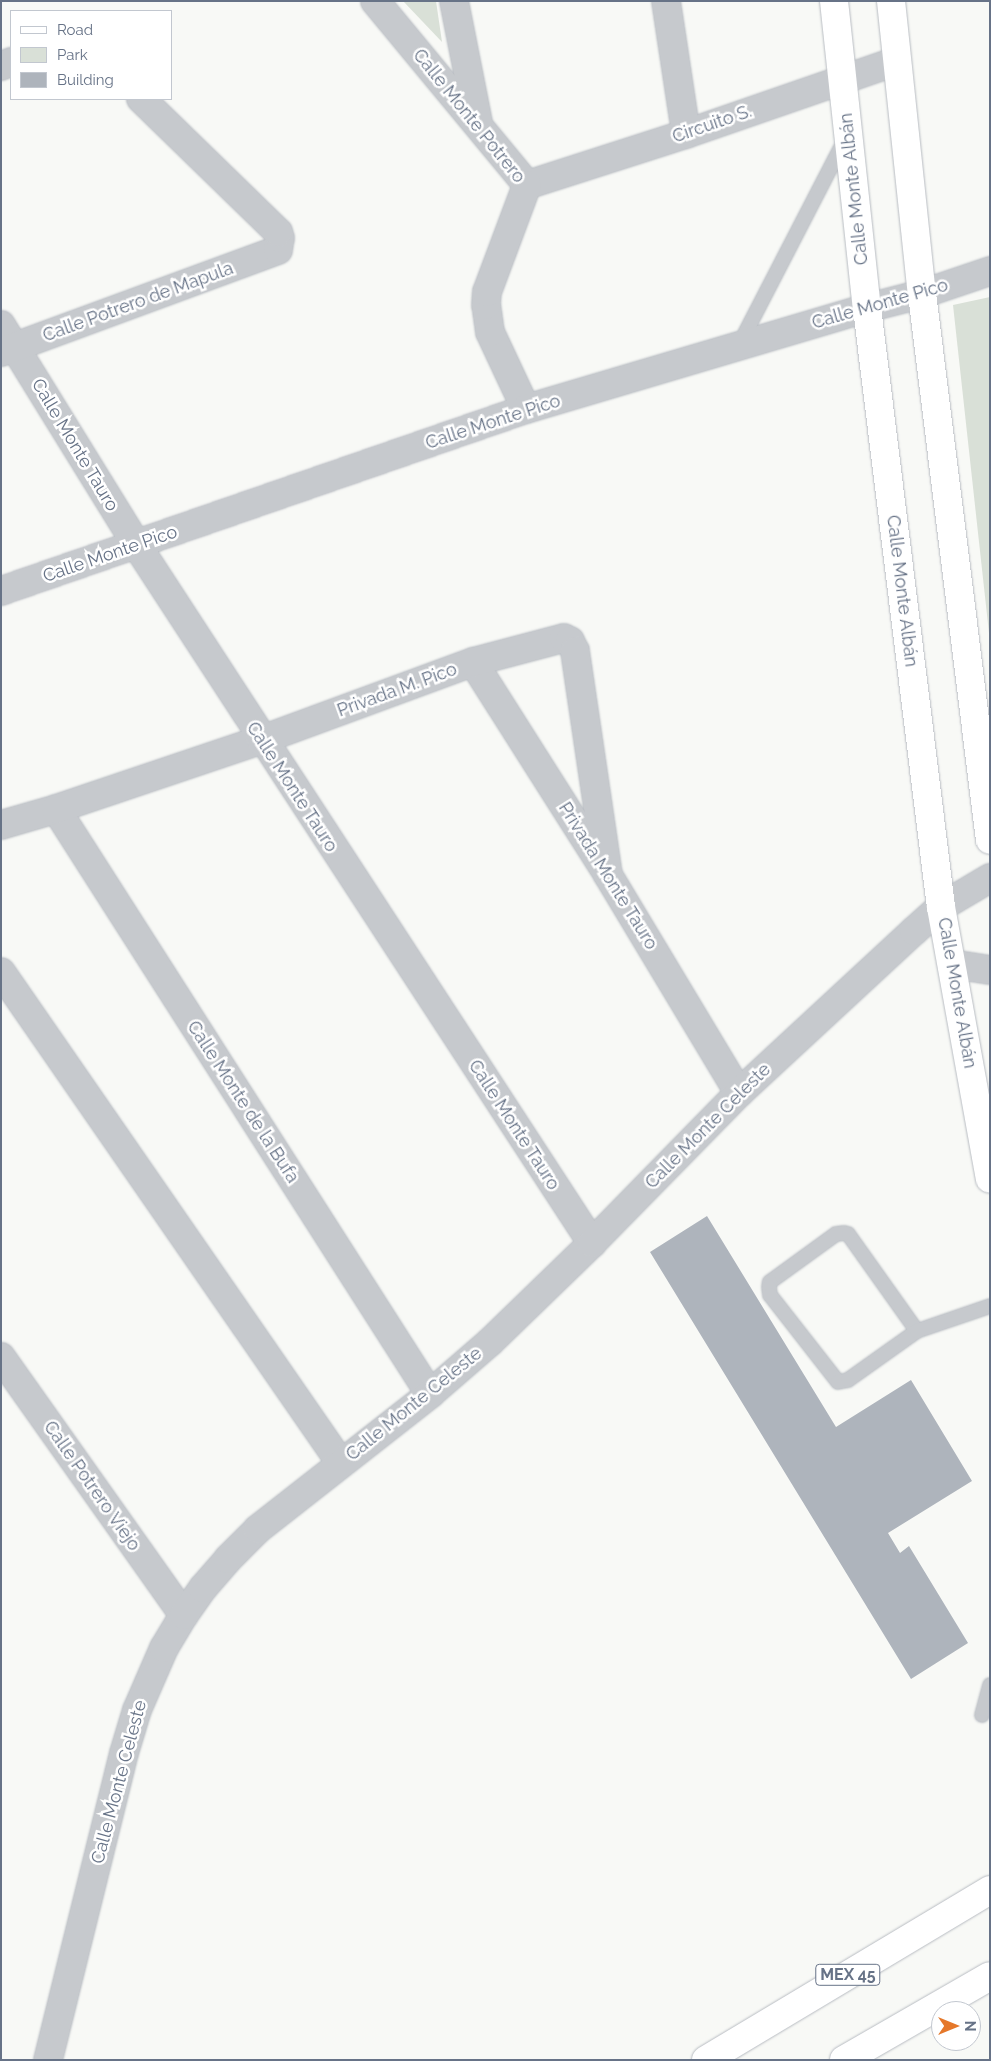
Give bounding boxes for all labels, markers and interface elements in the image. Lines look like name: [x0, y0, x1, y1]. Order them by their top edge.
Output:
legend: [10, 10, 172, 100]
text: Road: [57, 21, 93, 39]
street label: Calle Monte Potrero: [408, 45, 530, 187]
text: Park: [57, 46, 88, 64]
text: Building: [57, 71, 114, 89]
street label: Circuito S.: [670, 100, 754, 148]
street label: Calle Monte Albán: [835, 112, 873, 266]
street label: Calle Potrero de Mapula: [40, 257, 236, 347]
street label: Calle Monte Pico: [809, 274, 951, 334]
street label: Calle Monte Tauro: [27, 375, 123, 515]
street label: Calle Monte Pico: [423, 390, 563, 454]
street label: Calle Monte Albán: [882, 514, 922, 668]
street label: Calle Monte Pico: [40, 521, 180, 587]
street label: Privada M. Pico: [334, 658, 460, 722]
street label: Calle Monte Tauro: [242, 718, 342, 856]
street label: Privada Monte Tauro: [554, 798, 662, 954]
street label: Calle Monte Albán: [933, 916, 981, 1070]
street label: Calle Monte de la Bufa: [182, 1017, 304, 1187]
street label: Calle Monte Tauro: [464, 1056, 564, 1194]
street label: Calle Monte Celeste: [641, 1059, 775, 1193]
street label: Calle Monte Celeste: [342, 1343, 486, 1465]
street label: Calle Potrero Viejo: [39, 1417, 145, 1555]
street label: Calle Monte Celeste: [87, 1698, 151, 1866]
road number: MEX 45: [814, 1962, 882, 1988]
north arrow: [931, 2001, 981, 2051]
text: N: [962, 2021, 978, 2031]

